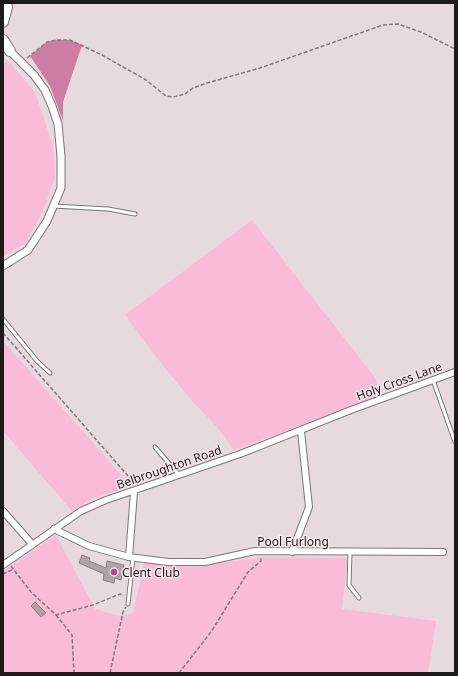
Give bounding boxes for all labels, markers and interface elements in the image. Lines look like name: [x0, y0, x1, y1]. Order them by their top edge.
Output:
street label: Holy Cross Lane: [354, 358, 444, 404]
street label: Belbroughton Road: [114, 441, 224, 493]
street label: Pool Furlong: [257, 533, 329, 550]
place label: Clent Club: [122, 564, 180, 581]
marker: Clent Club: [109, 567, 119, 577]

